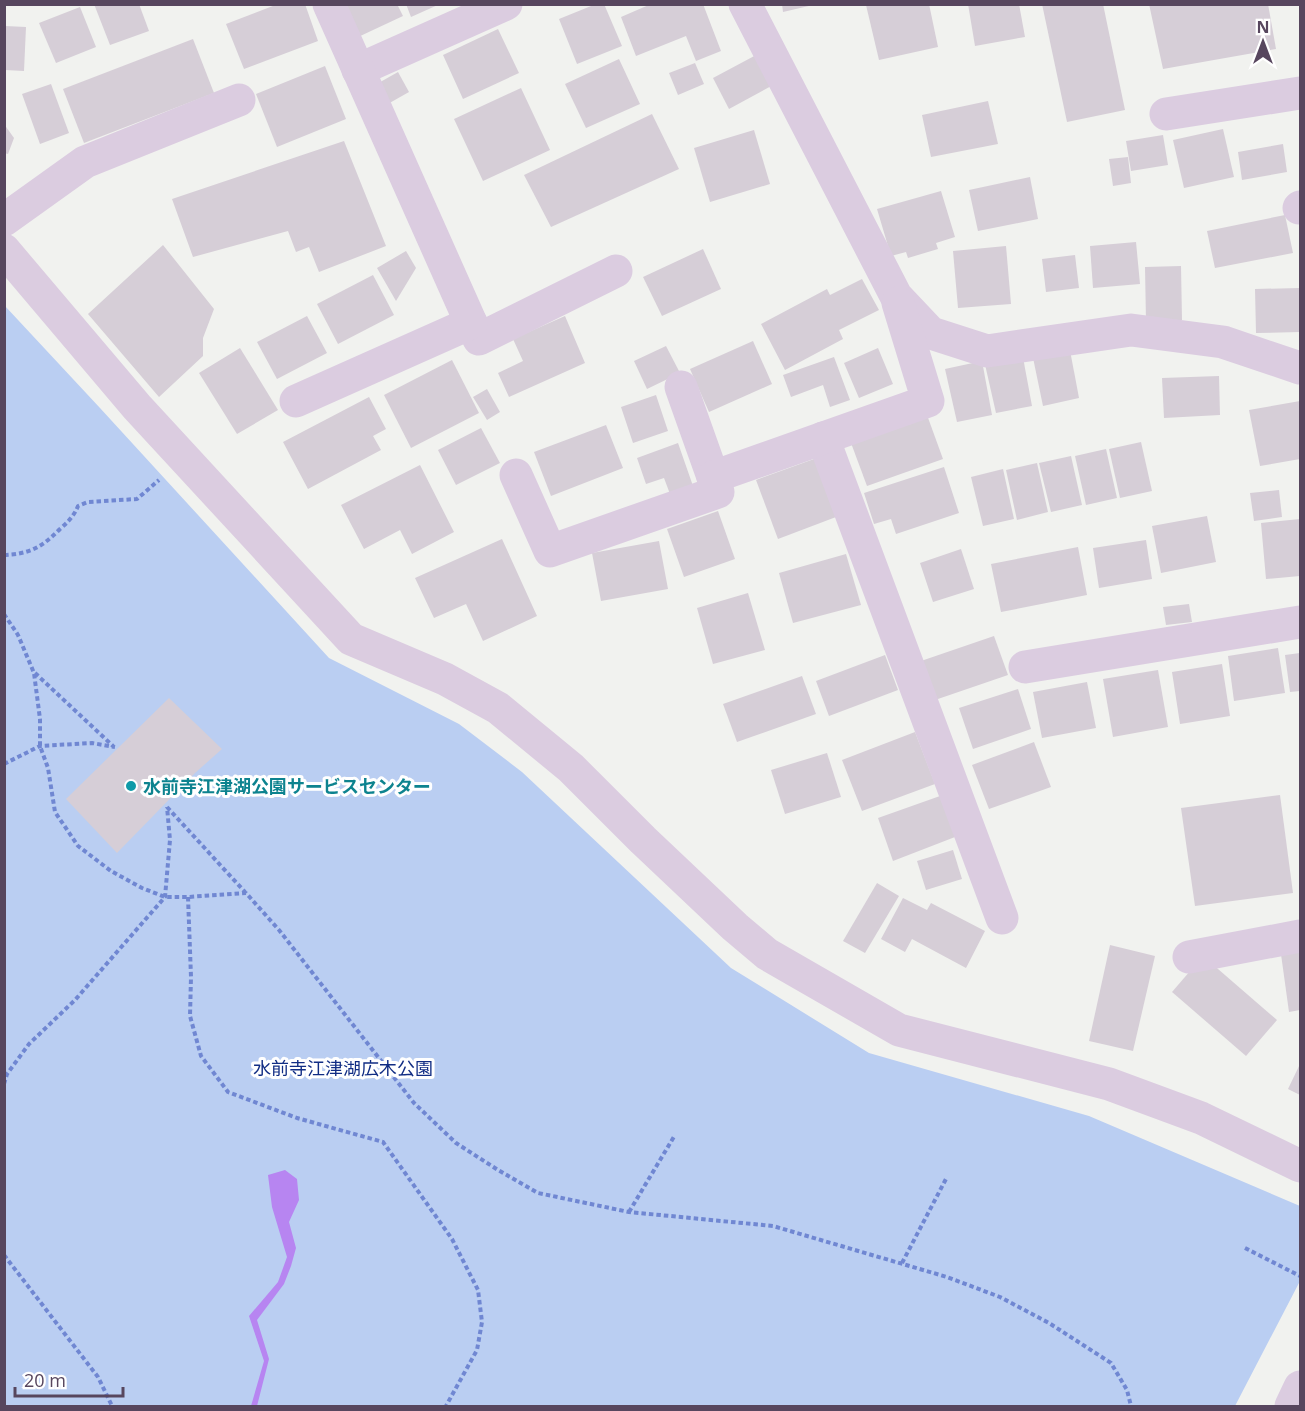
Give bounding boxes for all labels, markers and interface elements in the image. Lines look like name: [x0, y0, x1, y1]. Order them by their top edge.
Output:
north arrow: [1233, 12, 1293, 72]
text: N: [1256, 16, 1270, 38]
place label: 水前寺江津湖公園サービスセンター: [143, 774, 431, 798]
marker: 水前寺江津湖公園サービスセンター: [124, 779, 138, 793]
park label: 水前寺江津湖広木公園: [253, 1056, 433, 1080]
scale bar: [15, 1360, 123, 1398]
text: 20 m: [24, 1368, 66, 1392]

